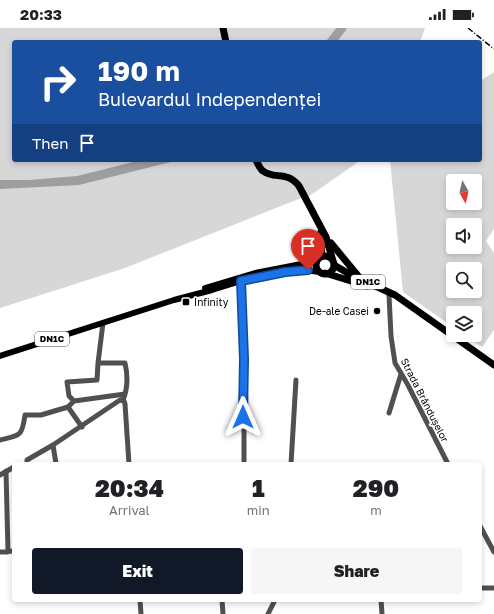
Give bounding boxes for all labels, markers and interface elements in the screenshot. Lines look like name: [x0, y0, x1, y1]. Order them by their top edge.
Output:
text: 20:33: [20, 5, 62, 23]
text: 190 m: [98, 54, 180, 87]
icon: right: [32, 56, 84, 108]
text: Bulevardul Independenței: [98, 88, 321, 110]
icon: arrive: [76, 132, 98, 154]
text: Then: [32, 134, 68, 152]
north arrow: [446, 174, 482, 210]
map controls: [446, 174, 482, 342]
button: sound: [446, 218, 482, 254]
pin: [291, 229, 325, 270]
icon: arrive: [297, 235, 319, 257]
button: search: [446, 262, 482, 298]
road number: DN1C: [351, 275, 385, 289]
place label: Infinity: [194, 296, 229, 308]
marker: Infinity: [181, 297, 191, 307]
place label: De-ale Casei: [309, 305, 369, 317]
marker: De-ale Casei: [372, 306, 382, 316]
button: layers: [446, 306, 482, 342]
road number: DN1C: [35, 332, 69, 346]
street label: Strada Brândușelor: [398, 356, 451, 444]
position arrow: [222, 396, 264, 438]
text: 20:34: [95, 473, 164, 502]
text: 1: [252, 473, 265, 502]
text: 290: [353, 473, 399, 502]
text: Arrival: [109, 502, 150, 518]
text: min: [247, 502, 270, 518]
text: m: [370, 502, 382, 518]
button: Exit: [32, 548, 243, 594]
button: Share: [251, 548, 462, 594]

